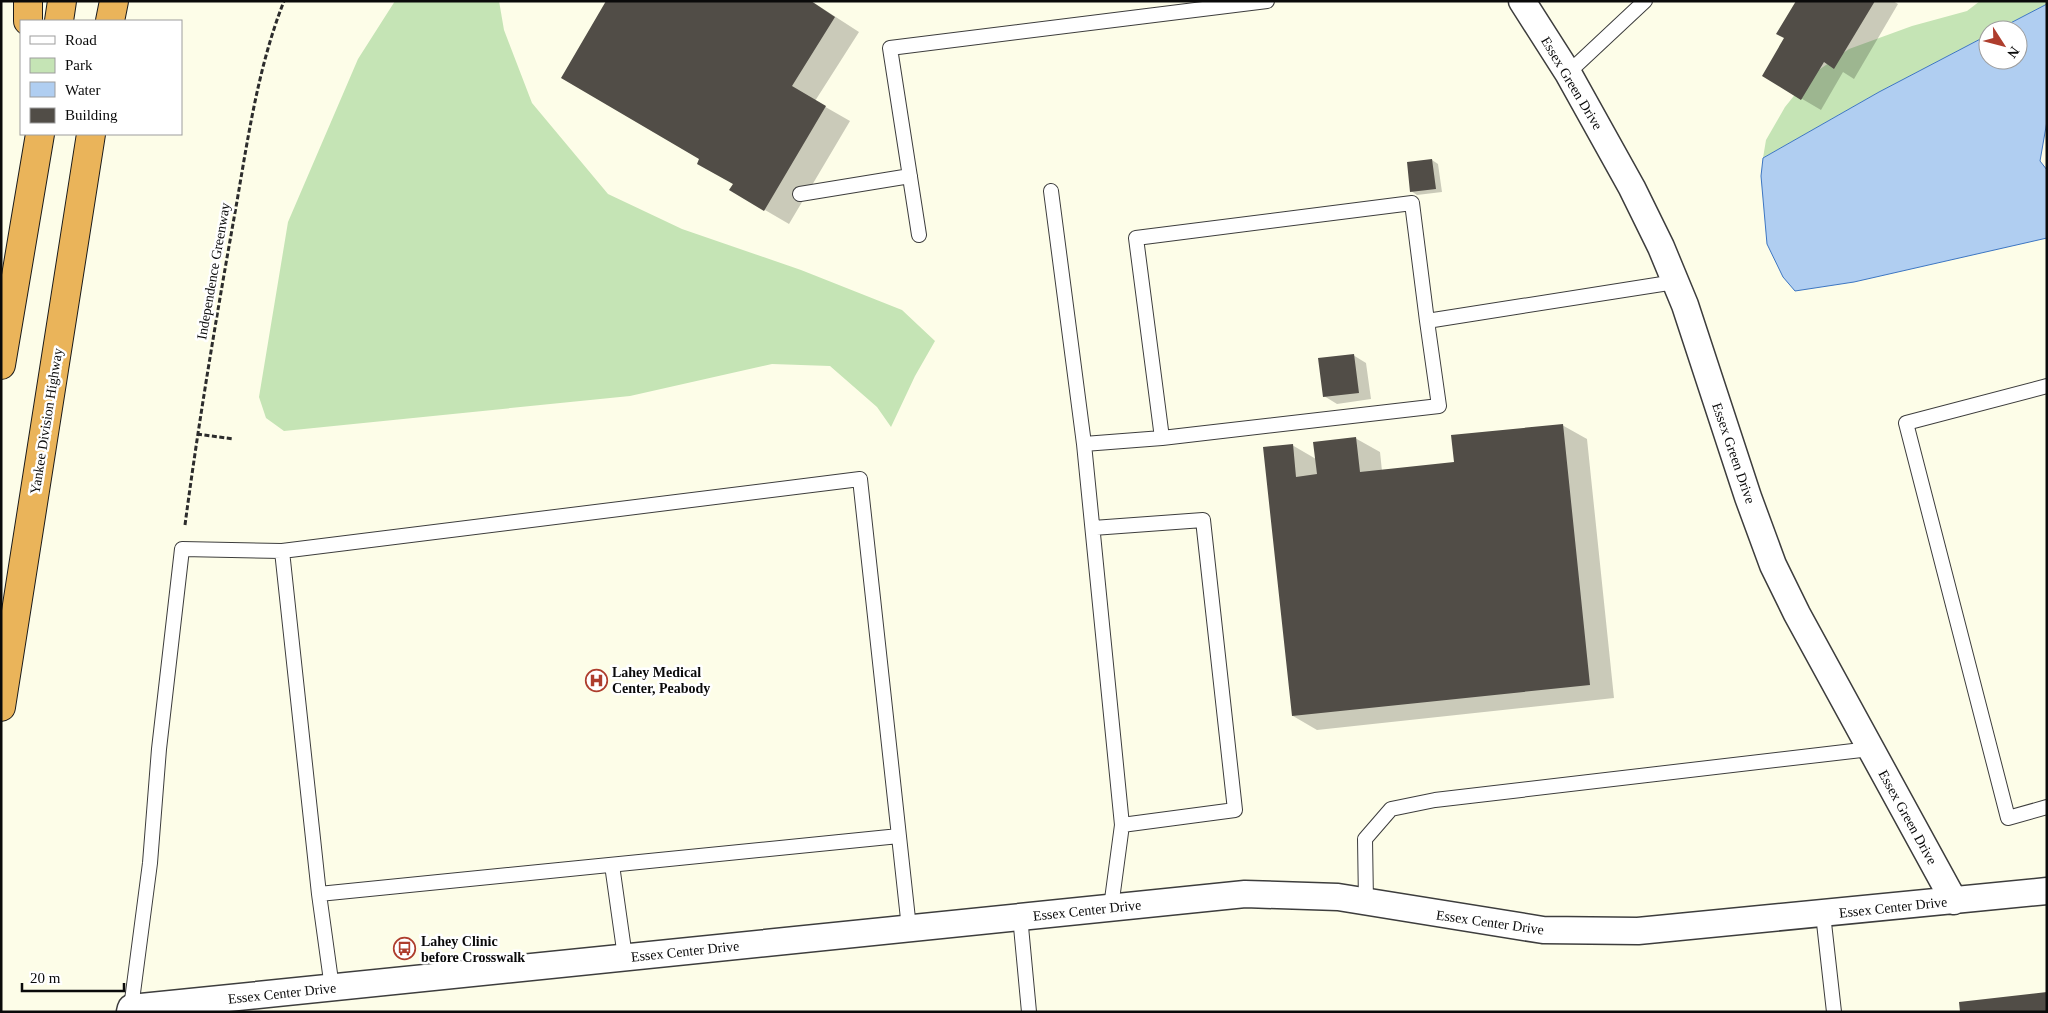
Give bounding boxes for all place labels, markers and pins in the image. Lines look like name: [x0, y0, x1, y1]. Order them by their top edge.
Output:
place label: Lahey Medical Center, Peabody: [612, 665, 710, 696]
hospital icon: Lahey Medical Center, Peabody: [584, 668, 608, 692]
place label: Lahey Clinic before Crosswalk: [421, 934, 525, 965]
bus stop icon: Lahey Clinic before Crosswalk: [393, 937, 417, 961]

